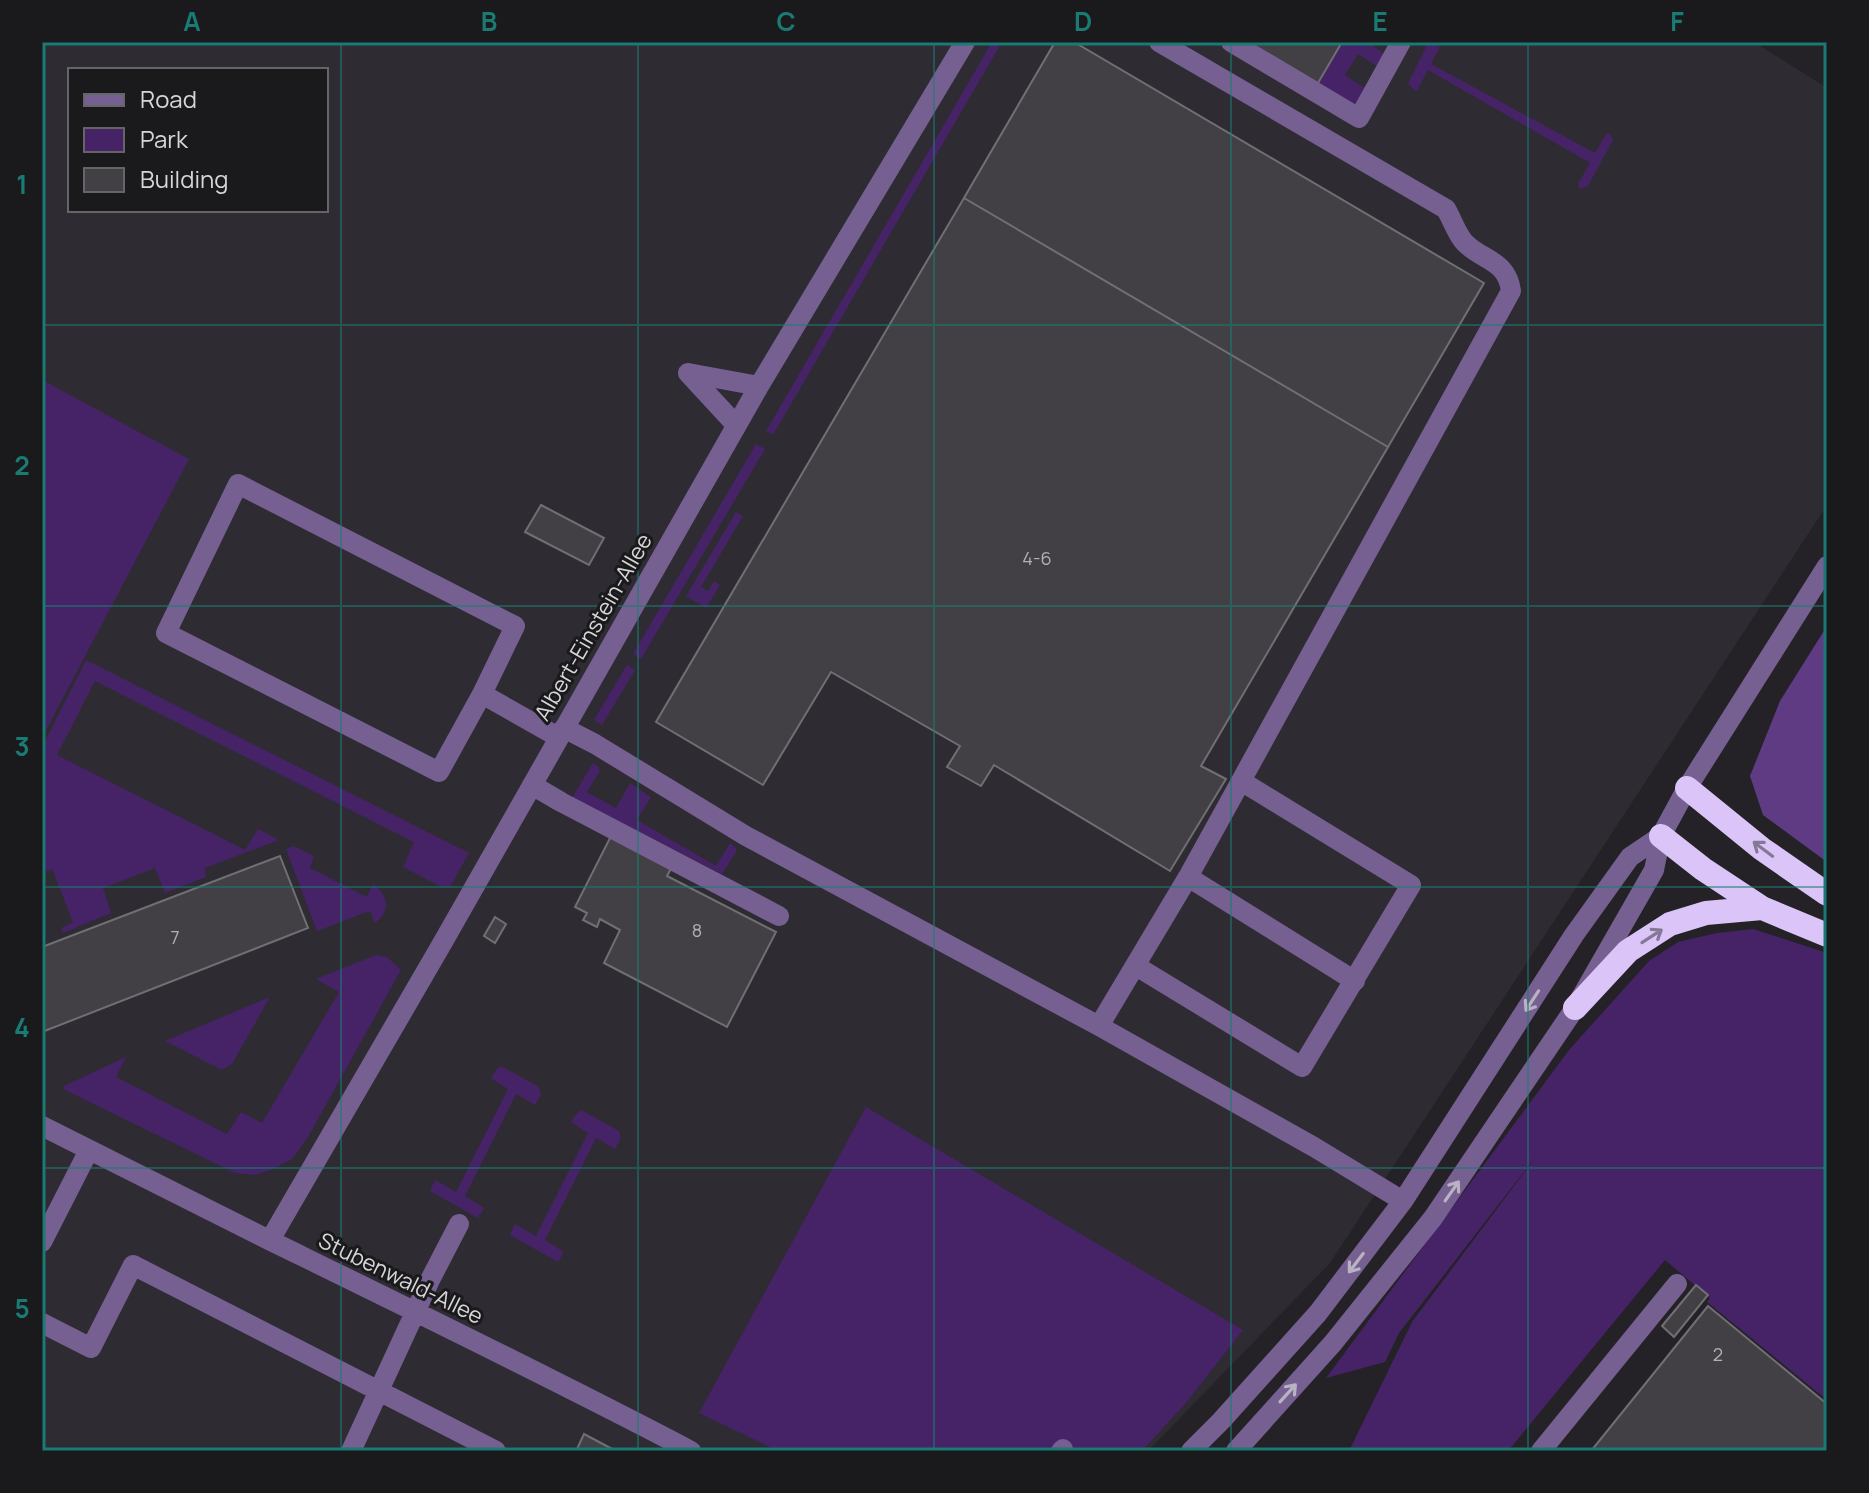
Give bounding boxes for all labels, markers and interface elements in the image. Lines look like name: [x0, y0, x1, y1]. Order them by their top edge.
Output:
text: A: [183, 3, 201, 39]
text: B: [481, 3, 497, 39]
text: C: [776, 3, 796, 39]
text: D: [1074, 3, 1092, 39]
text: E: [1372, 3, 1388, 39]
text: F: [1670, 3, 1684, 39]
legend: [68, 68, 328, 212]
text: Road: [140, 82, 197, 115]
text: Park: [140, 122, 189, 155]
text: Building: [140, 162, 228, 195]
text: 1: [16, 166, 28, 202]
text: 2: [14, 447, 30, 483]
street label: Albert-Einstein-Allee: [527, 528, 659, 726]
house number: 4-6: [1022, 546, 1052, 570]
text: 3: [14, 728, 30, 764]
one-way arrow: [1753, 841, 1774, 858]
house number: 8: [692, 918, 702, 942]
house number: 7: [170, 925, 180, 949]
one-way arrow: [1640, 927, 1663, 943]
one-way arrow: [1523, 989, 1539, 1012]
text: 4: [14, 1009, 30, 1045]
one-way arrow: [1444, 1181, 1460, 1203]
street label: Stubenwald-Allee: [314, 1225, 488, 1331]
one-way arrow: [1348, 1252, 1365, 1273]
text: 5: [14, 1290, 30, 1326]
house number: 2: [1713, 1342, 1723, 1366]
one-way arrow: [1279, 1384, 1297, 1404]

